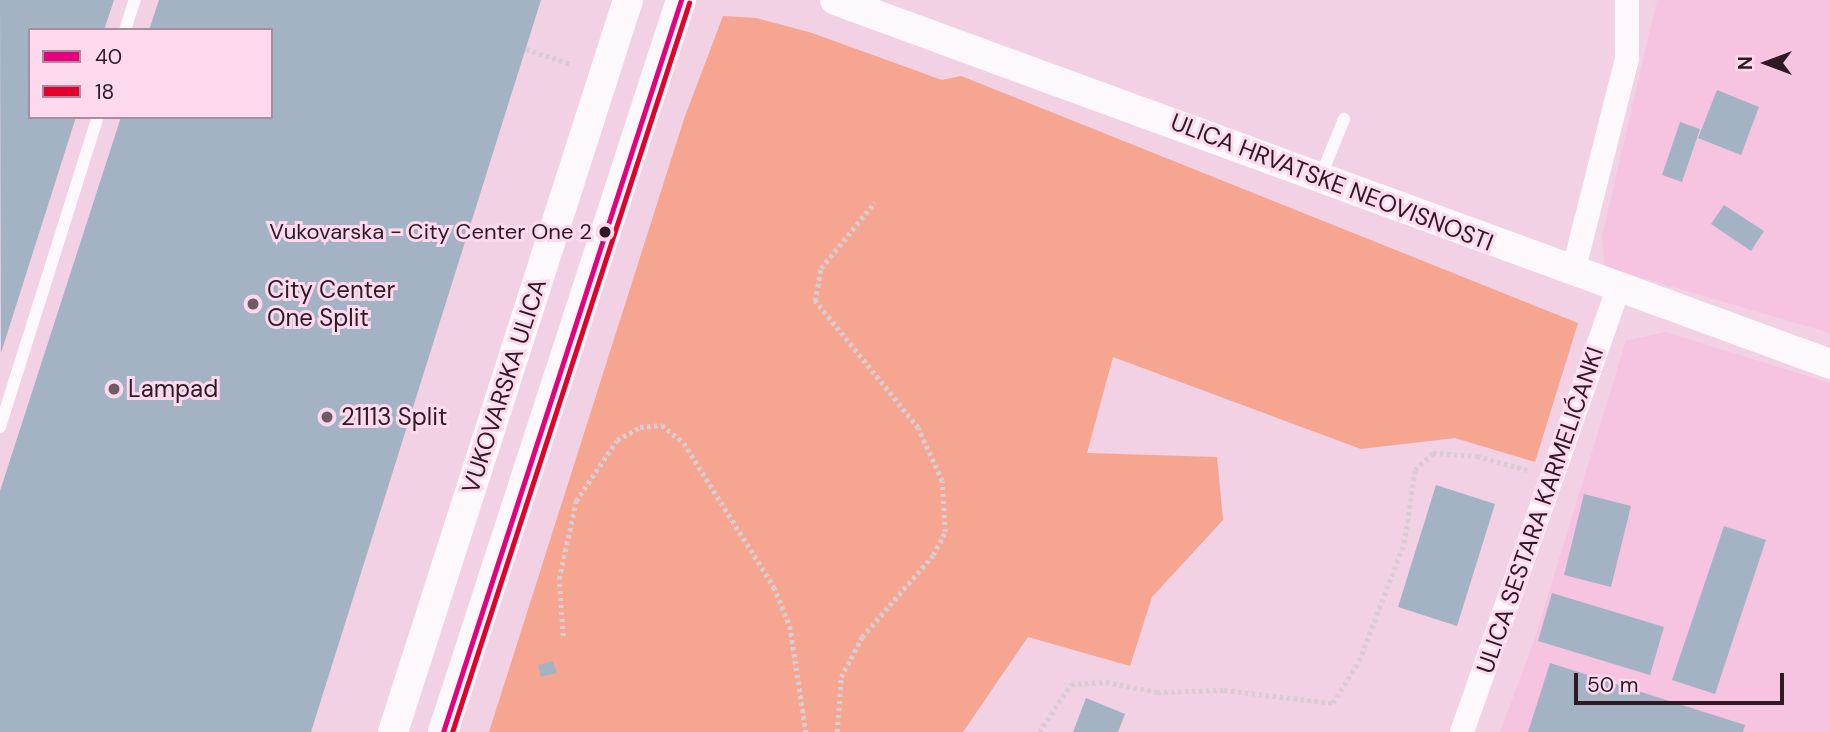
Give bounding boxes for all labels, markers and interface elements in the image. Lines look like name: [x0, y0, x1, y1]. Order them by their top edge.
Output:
legend: [28, 28, 273, 119]
north arrow: [1732, 28, 1802, 98]
text: 40: [95, 43, 122, 71]
text: N: [1733, 56, 1758, 70]
text: 18: [95, 78, 114, 106]
street label: ULICA HRVATSKE NEOVISNOSTI: [1167, 107, 1497, 257]
place label: Vukovarska - City Center One 2: [269, 219, 592, 245]
marker: Vukovarska - City Center One 2: [598, 225, 612, 239]
street label: VUKOVARSKA ULICA: [456, 275, 552, 497]
place label: City Center One Split: [267, 276, 395, 332]
marker: City Center One Split: [245, 296, 261, 312]
street label: ULICA SESTARA KARMELIĆANKI: [1470, 343, 1610, 677]
place label: Lampad: [128, 375, 218, 403]
marker: Lampad: [106, 381, 122, 397]
place label: 21113 Split: [341, 403, 447, 431]
marker: 21113 Split: [319, 409, 335, 425]
scale bar: [1578, 658, 1788, 702]
text: 50 m: [1587, 671, 1638, 699]

